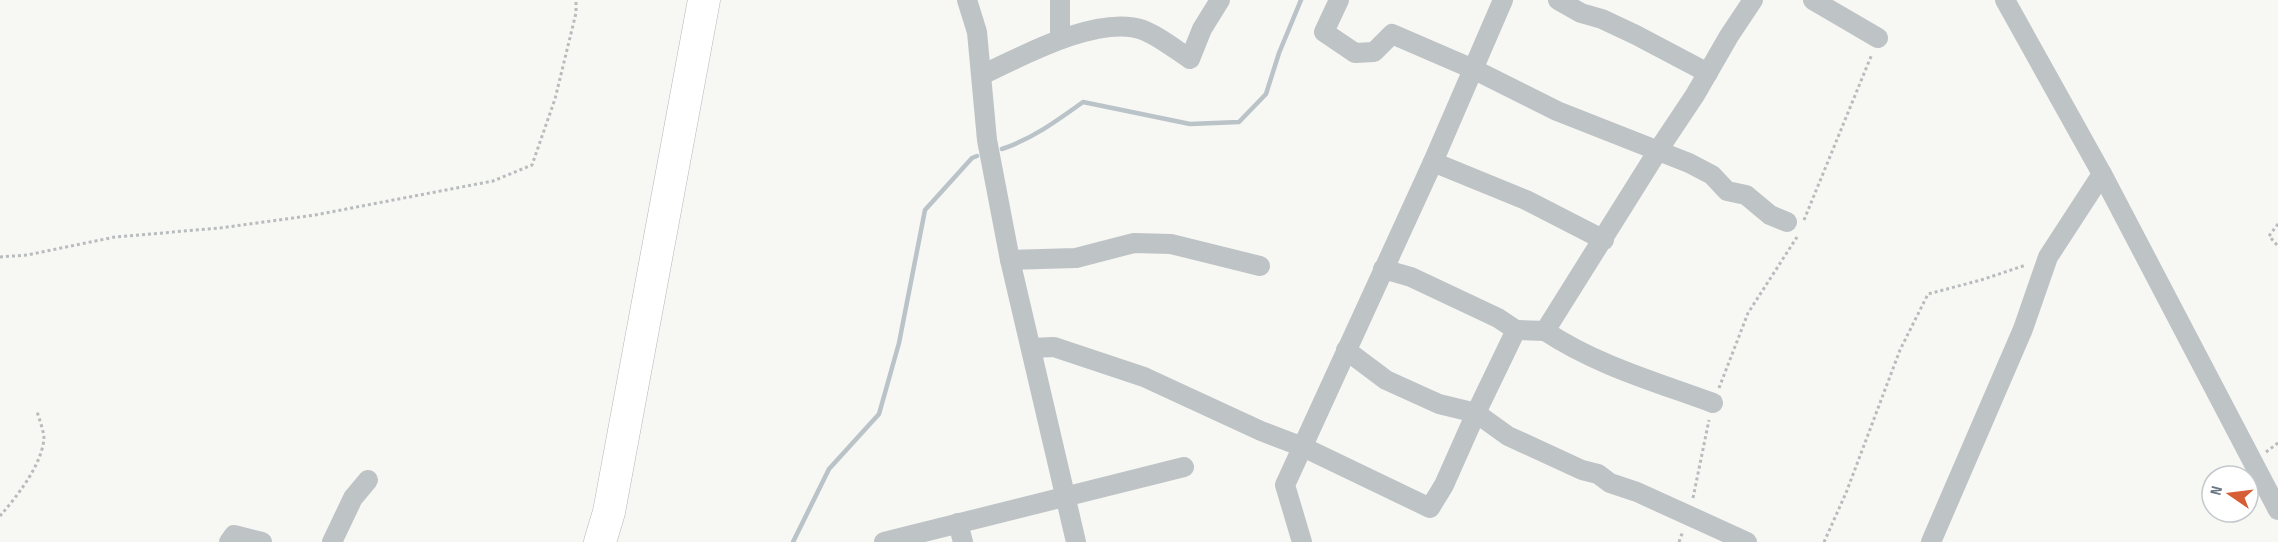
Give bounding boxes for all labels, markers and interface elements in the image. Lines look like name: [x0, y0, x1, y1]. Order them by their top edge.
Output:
north arrow: [2200, 464, 2260, 524]
text: N: [2207, 484, 2227, 497]

